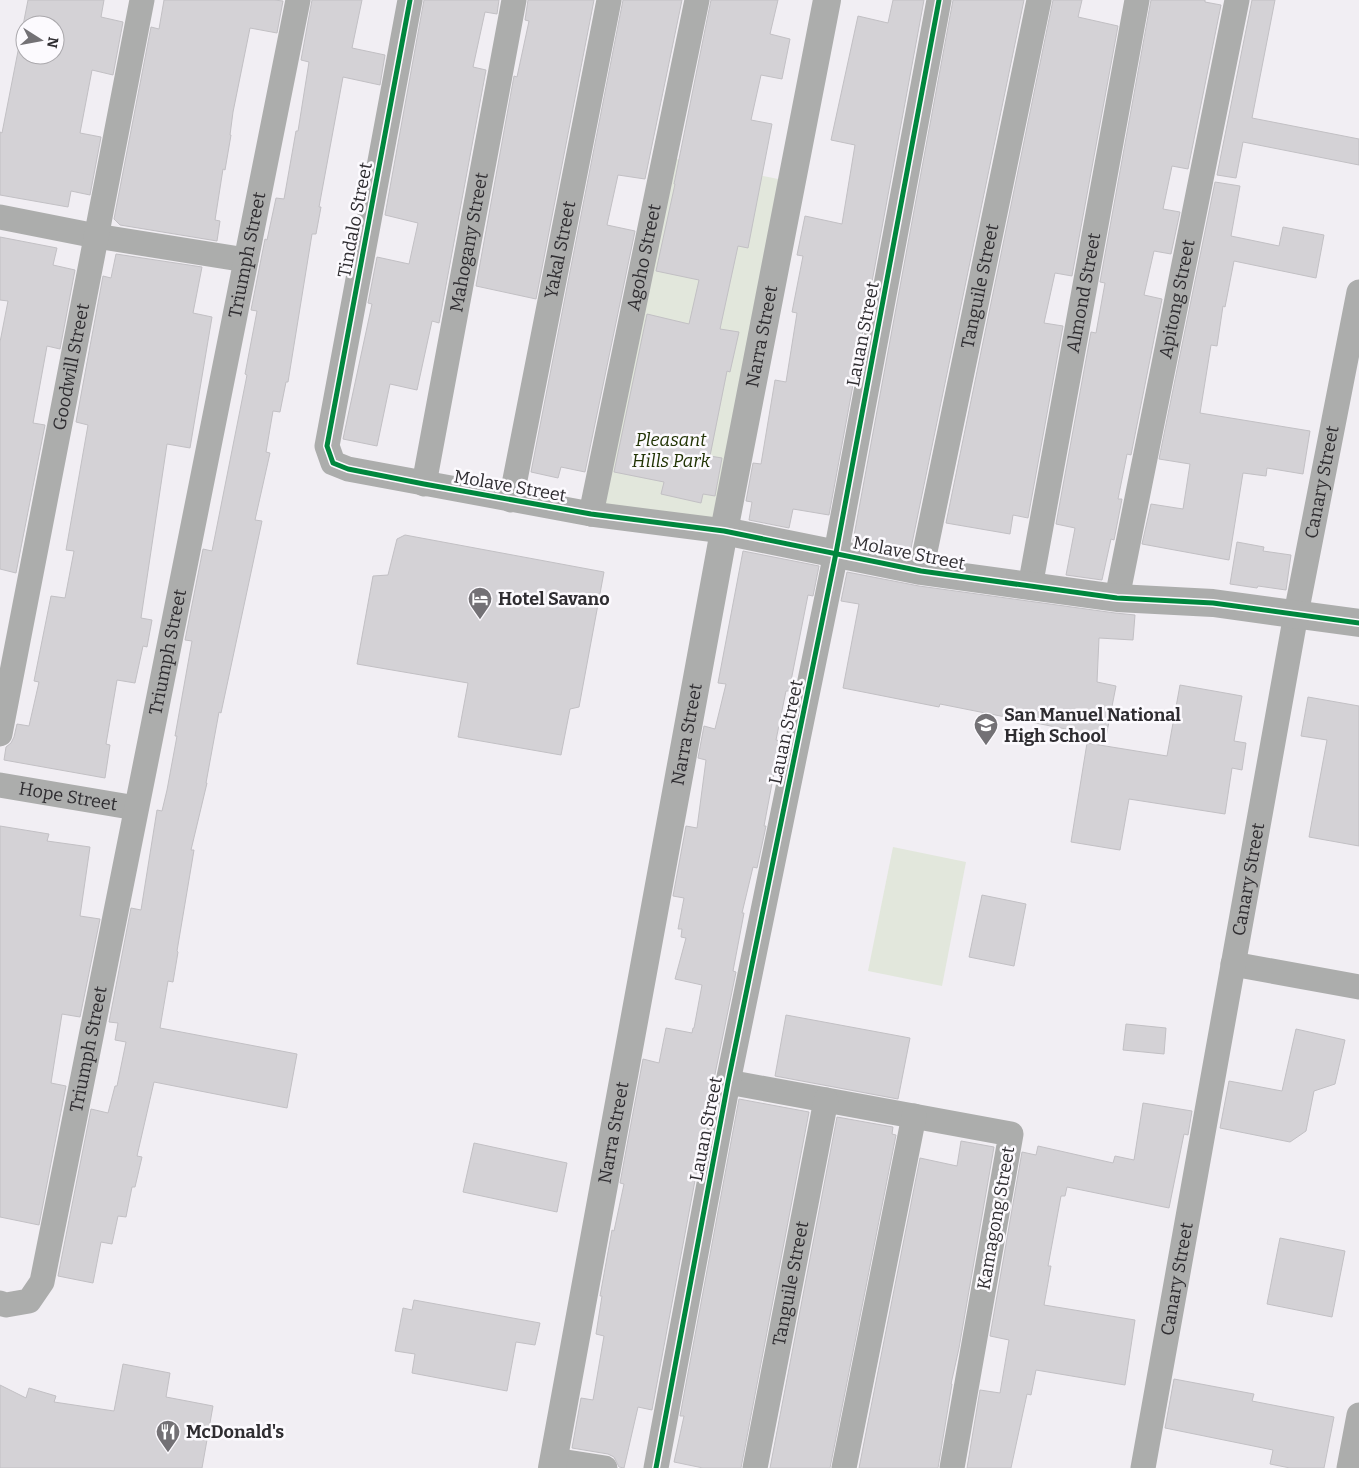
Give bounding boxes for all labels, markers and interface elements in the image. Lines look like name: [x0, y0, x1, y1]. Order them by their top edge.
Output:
north arrow: [15, 15, 65, 65]
text: N: [43, 35, 62, 49]
street label: Tindalo Street: [333, 160, 377, 280]
street label: Mahogany Street: [445, 170, 493, 314]
street label: Triumph Street: [224, 190, 270, 320]
street label: Yakal Street: [540, 199, 580, 300]
street label: Agoho Street: [622, 202, 666, 313]
street label: Tanguile Street: [956, 221, 1004, 350]
street label: Almond Street: [1062, 230, 1105, 355]
street label: Apitong Street: [1154, 237, 1200, 361]
street label: Lauan Street: [842, 279, 884, 388]
street label: Narra Street: [741, 283, 782, 389]
street label: Goodwill Street: [48, 301, 94, 432]
street label: Canary Street: [1300, 423, 1344, 540]
park label: Pleasant Hills Park: [632, 429, 710, 472]
street label: Molave Street: [452, 465, 568, 507]
street label: Molave Street: [851, 531, 967, 575]
hotel icon: Hotel Savano: [467, 586, 493, 620]
street label: Triumph Street: [144, 587, 191, 717]
place label: Hotel Savano: [498, 588, 610, 610]
street label: Lauan Street: [764, 677, 808, 786]
street label: Narra Street: [667, 681, 707, 787]
place label: San Manuel National High School: [1004, 704, 1181, 747]
school or university icon: San Manuel National High School: [973, 712, 999, 746]
street label: Hope Street: [17, 777, 119, 816]
street label: Canary Street: [1228, 821, 1269, 938]
street label: Triumph Street: [65, 984, 112, 1114]
street label: Lauan Street: [685, 1074, 727, 1183]
street label: Narra Street: [593, 1079, 634, 1185]
street label: Kamagong Street: [973, 1144, 1019, 1291]
street label: Tanguile Street: [768, 1219, 814, 1348]
street label: Canary Street: [1156, 1220, 1198, 1337]
restaurant icon: McDonald's: [155, 1419, 181, 1453]
place label: McDonald's: [186, 1421, 284, 1443]

